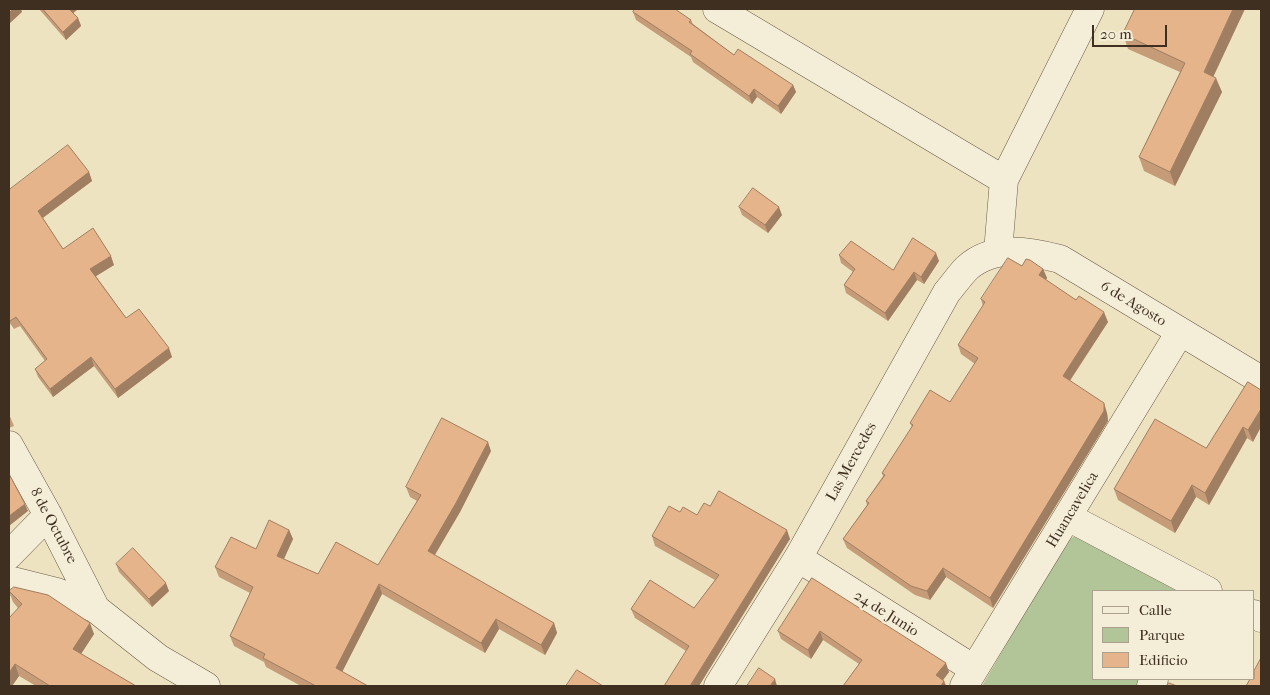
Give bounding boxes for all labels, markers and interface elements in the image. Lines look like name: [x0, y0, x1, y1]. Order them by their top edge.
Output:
scale bar: [1095, 15, 1170, 47]
text: 20 m: [1100, 25, 1132, 43]
street label: 6 de Agosto: [1097, 277, 1169, 331]
street label: Las Mercedes: [823, 419, 881, 505]
street label: Huancavelica: [1043, 469, 1103, 551]
street label: 8 de Octubre: [26, 485, 80, 567]
street label: 24 de Junio: [850, 587, 922, 641]
legend: [1092, 590, 1255, 680]
text: Calle: [1139, 601, 1172, 619]
text: Parque: [1139, 626, 1185, 644]
text: Edificio: [1139, 651, 1188, 669]

